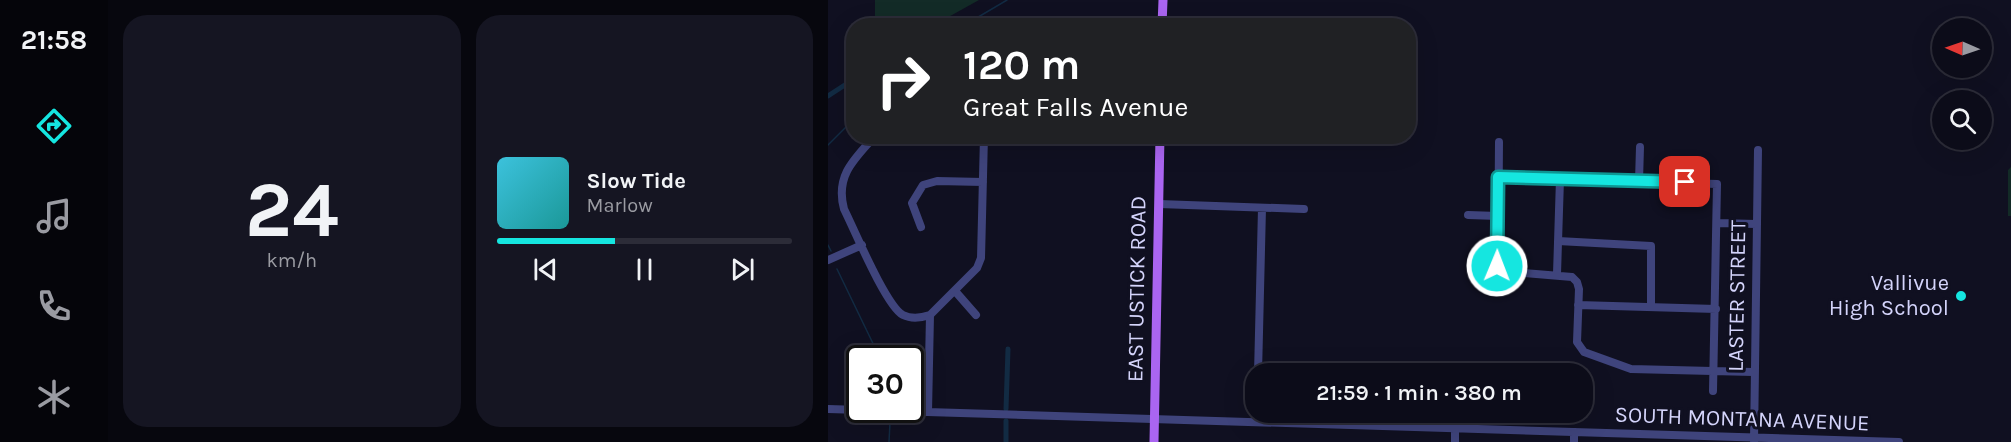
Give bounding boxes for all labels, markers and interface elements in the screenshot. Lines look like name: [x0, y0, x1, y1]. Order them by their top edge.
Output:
north arrow: [1932, 18, 1992, 78]
map controls: [1932, 18, 1992, 150]
text: 21:58: [21, 24, 87, 56]
text: 120 m: [963, 40, 1080, 90]
icon: right: [864, 42, 942, 120]
button: search: [1932, 90, 1992, 150]
text: Great Falls Avenue: [963, 91, 1188, 123]
icon: directions: [33, 105, 75, 147]
pin: [1659, 156, 1710, 207]
text: 24: [245, 164, 339, 256]
icon: arrive: [1668, 165, 1701, 198]
text: Slow Tide: [587, 168, 686, 194]
text: Marlow: [587, 194, 653, 217]
icon: music: [33, 195, 75, 237]
street label: EAST USTICK ROAD: [1122, 196, 1152, 382]
street label: LASTER STREET: [1723, 220, 1751, 372]
position arrow: [1465, 234, 1529, 298]
text: km/h: [266, 249, 317, 272]
icon: previous: [529, 253, 562, 286]
icon: pause: [628, 253, 661, 286]
icon: next: [726, 253, 759, 286]
place label: Vallivue High School: [1829, 270, 1949, 321]
icon: phone: [33, 285, 75, 327]
marker: Vallivue High School: [1954, 289, 1968, 303]
speed limit sign: 30: [846, 345, 924, 423]
icon: climate: [33, 376, 75, 418]
text: 21:59 · 1 min · 380 m: [1316, 380, 1522, 406]
street label: SOUTH MONTANA AVENUE: [1614, 402, 1870, 436]

